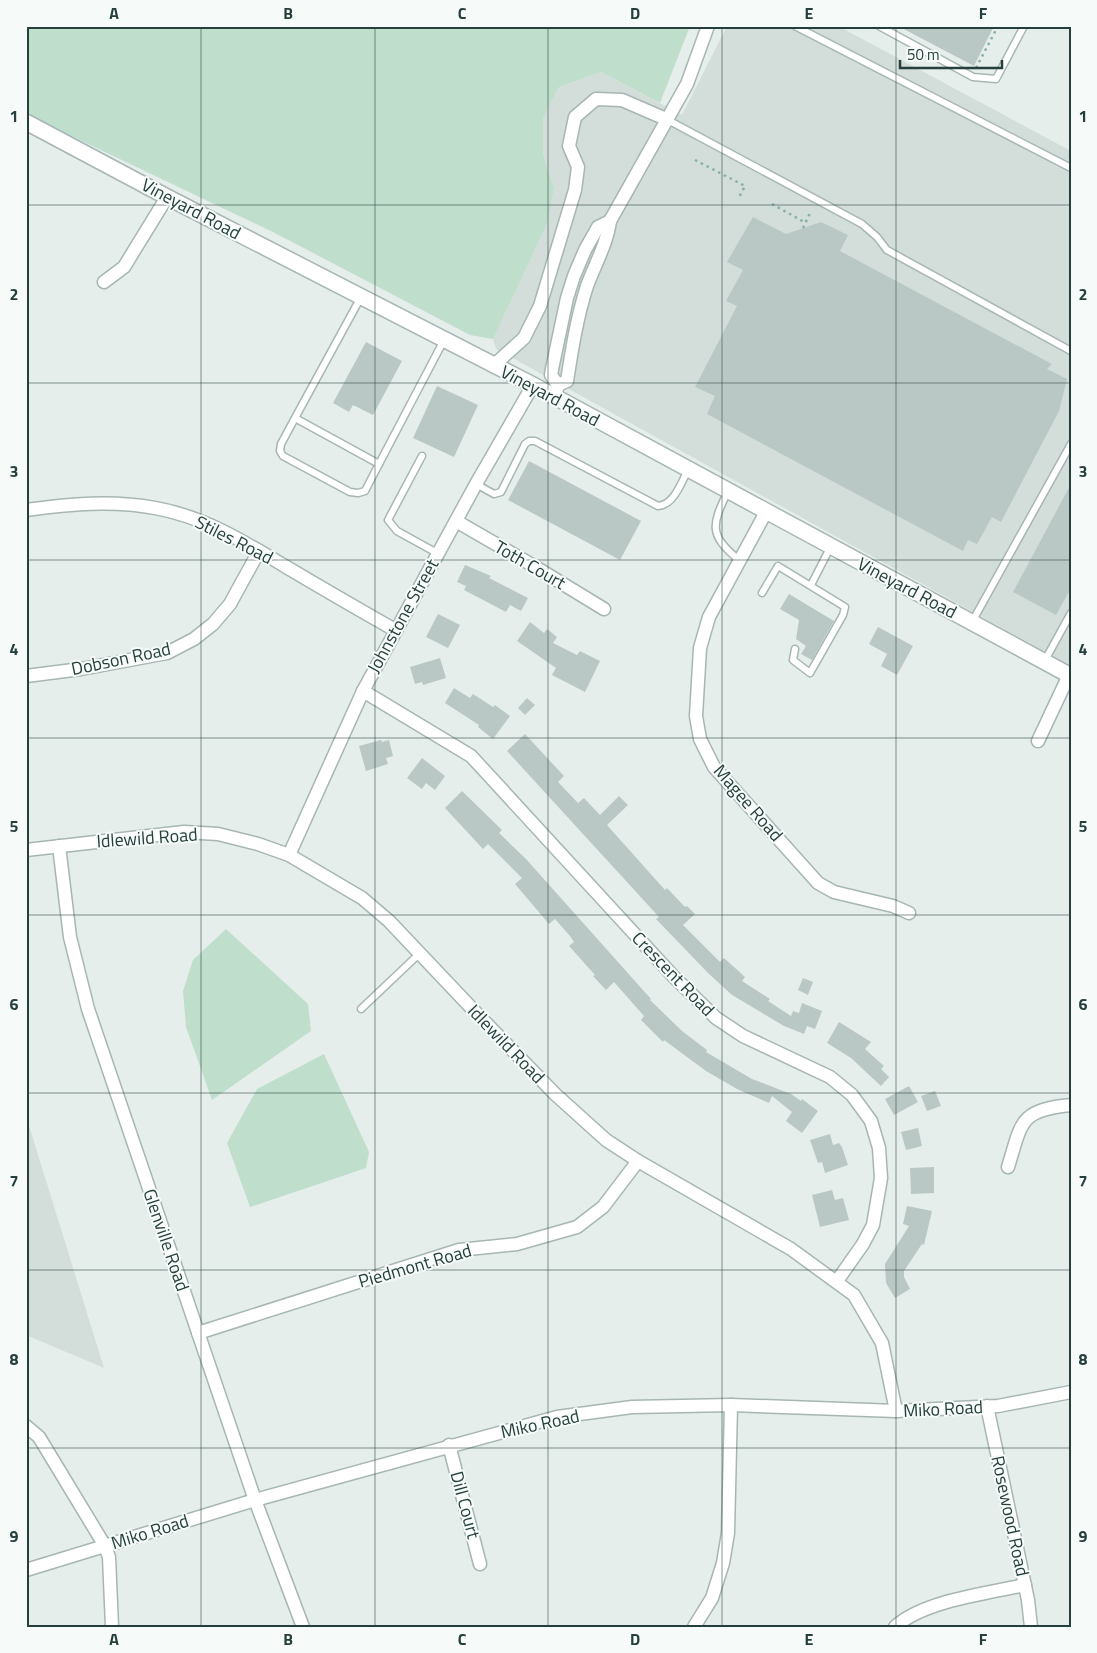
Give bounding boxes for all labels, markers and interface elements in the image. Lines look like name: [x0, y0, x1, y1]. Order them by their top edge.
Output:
text: A: [109, 1, 119, 25]
text: B: [283, 1, 293, 25]
text: C: [458, 1, 467, 25]
text: D: [630, 1, 640, 25]
text: E: [805, 1, 814, 25]
text: F: [979, 1, 988, 25]
scale bar: [900, 38, 1002, 70]
text: 50 m: [907, 43, 940, 66]
text: 1: [10, 104, 18, 128]
text: 1: [1079, 104, 1087, 128]
street label: Vineyard Road: [137, 171, 246, 246]
text: 2: [10, 282, 18, 306]
text: 2: [1079, 282, 1087, 306]
street label: Vineyard Road: [496, 358, 605, 433]
text: 3: [10, 459, 18, 483]
text: 3: [1079, 459, 1087, 483]
street label: Stiles Road: [190, 508, 278, 571]
street label: Toth Court: [490, 533, 572, 596]
street label: Vineyard Road: [853, 550, 962, 625]
street label: Johnstone Street: [360, 553, 446, 678]
street label: Dobson Road: [69, 635, 173, 682]
text: 4: [10, 637, 19, 661]
text: 4: [1079, 637, 1088, 661]
street label: Magee Road: [707, 758, 790, 847]
text: 5: [10, 814, 19, 838]
text: 5: [1079, 814, 1088, 838]
street label: Idlewild Road: [95, 821, 198, 855]
street label: Crescent Road: [626, 925, 721, 1022]
text: 6: [10, 992, 19, 1016]
text: 6: [1079, 992, 1088, 1016]
street label: Idlewild Road: [461, 998, 551, 1089]
text: 7: [10, 1169, 18, 1193]
text: 7: [1079, 1169, 1087, 1193]
street label: Glenville Road: [136, 1185, 197, 1295]
street label: Piedmont Road: [355, 1236, 475, 1295]
text: 8: [10, 1347, 19, 1371]
text: 8: [1079, 1347, 1088, 1371]
street label: Miko Road: [902, 1393, 984, 1424]
street label: Miko Road: [498, 1402, 582, 1445]
street label: Rosewood Road: [985, 1453, 1036, 1579]
street label: Dill Court: [444, 1468, 488, 1542]
street label: Miko Road: [108, 1507, 192, 1556]
text: 9: [10, 1524, 19, 1548]
text: 9: [1079, 1524, 1088, 1548]
text: A: [109, 1627, 119, 1651]
text: B: [283, 1627, 293, 1651]
text: C: [458, 1627, 467, 1651]
text: D: [630, 1627, 640, 1651]
text: E: [805, 1627, 814, 1651]
text: F: [979, 1627, 988, 1651]

